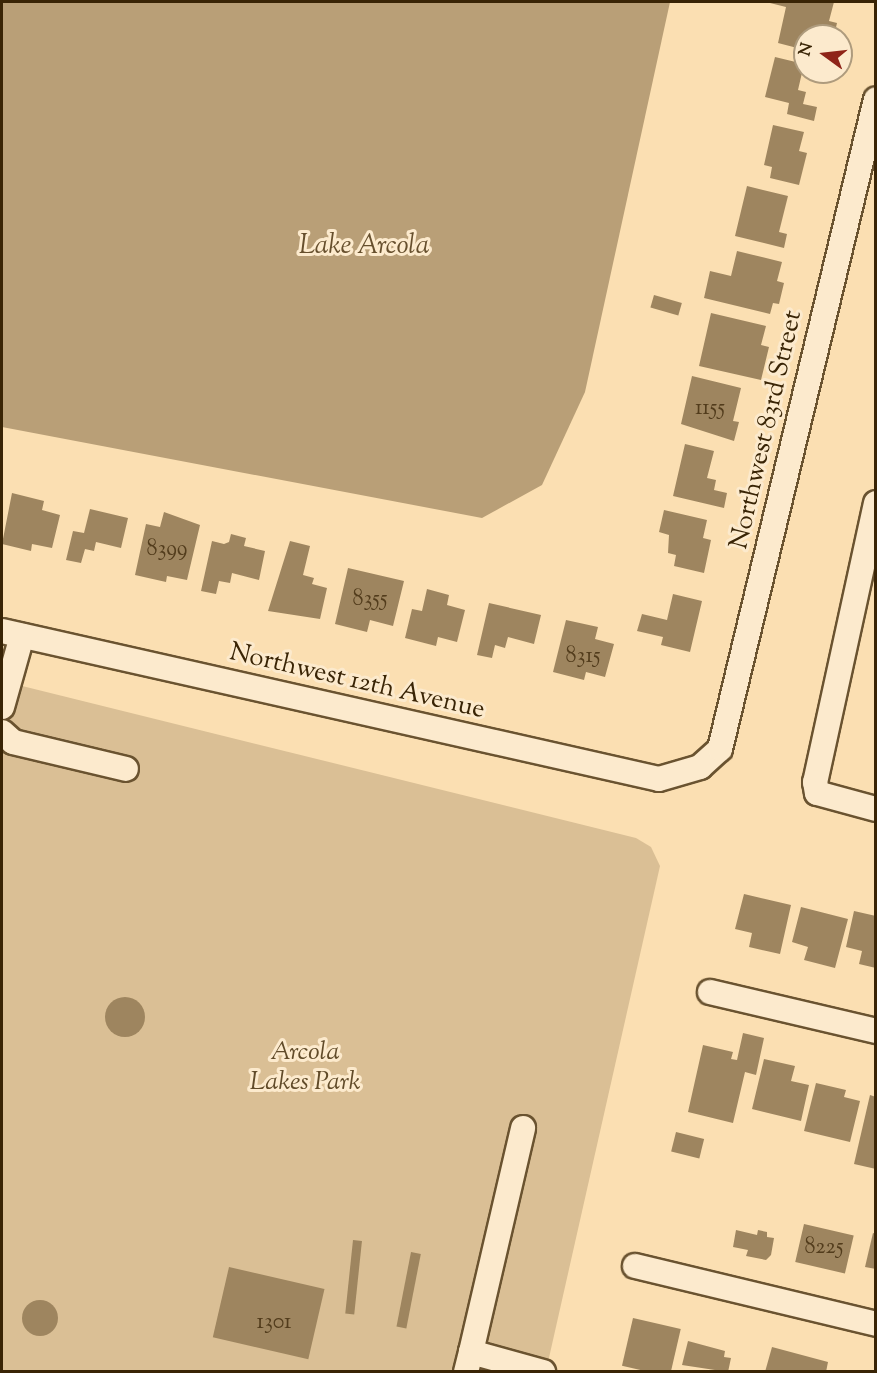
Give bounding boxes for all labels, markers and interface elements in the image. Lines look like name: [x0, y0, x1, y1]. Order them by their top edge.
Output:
north arrow: [793, 24, 853, 84]
text: N: [794, 41, 820, 59]
water label: Lake Arcola: [299, 231, 429, 263]
street label: Northwest 83rd Street: [724, 308, 810, 552]
house number: 1155: [695, 397, 725, 423]
house number: 8399: [146, 538, 188, 564]
house number: 8355: [352, 588, 388, 614]
street label: Northwest 12th Avenue: [226, 637, 488, 727]
house number: 8315: [566, 645, 600, 671]
park label: Arcola Lakes Park: [250, 1037, 360, 1098]
house number: 8225: [805, 1236, 843, 1262]
house number: 1301: [256, 1311, 292, 1337]

